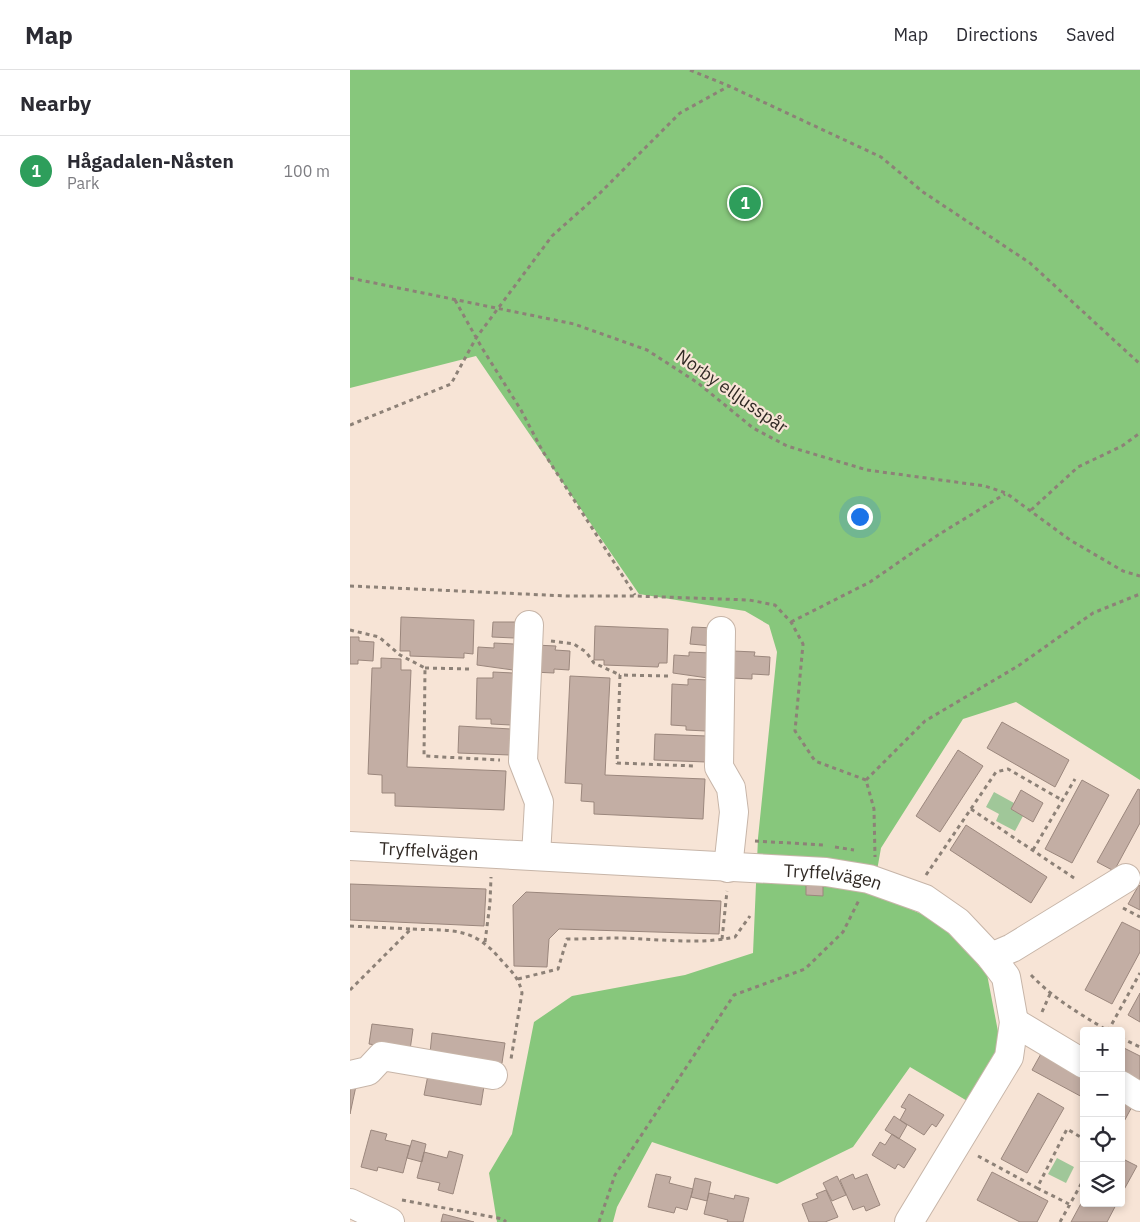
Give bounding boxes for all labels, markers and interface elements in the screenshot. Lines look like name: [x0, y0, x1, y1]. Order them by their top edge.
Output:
text: Map: [25, 19, 73, 51]
text: Map: [893, 23, 928, 46]
text: Directions: [956, 23, 1038, 46]
text: Saved: [1066, 23, 1115, 46]
text: Nearby: [20, 89, 91, 117]
text: Hågadalen-Nåsten: [67, 149, 234, 173]
text: 1: [31, 161, 41, 181]
text: 100 m: [283, 161, 330, 181]
text: Park: [67, 173, 99, 193]
pin: 1: [729, 184, 761, 222]
street label: Norby elljusspår: [672, 344, 793, 438]
your location: [847, 504, 873, 530]
street label: Tryffelvägen: [379, 836, 479, 865]
street label: Tryffelvägen: [783, 858, 886, 894]
map controls: [1080, 1027, 1125, 1207]
button: +: [1080, 1027, 1125, 1072]
button: −: [1080, 1072, 1125, 1117]
button: locate: [1080, 1117, 1125, 1162]
button: layers: [1080, 1162, 1125, 1207]

